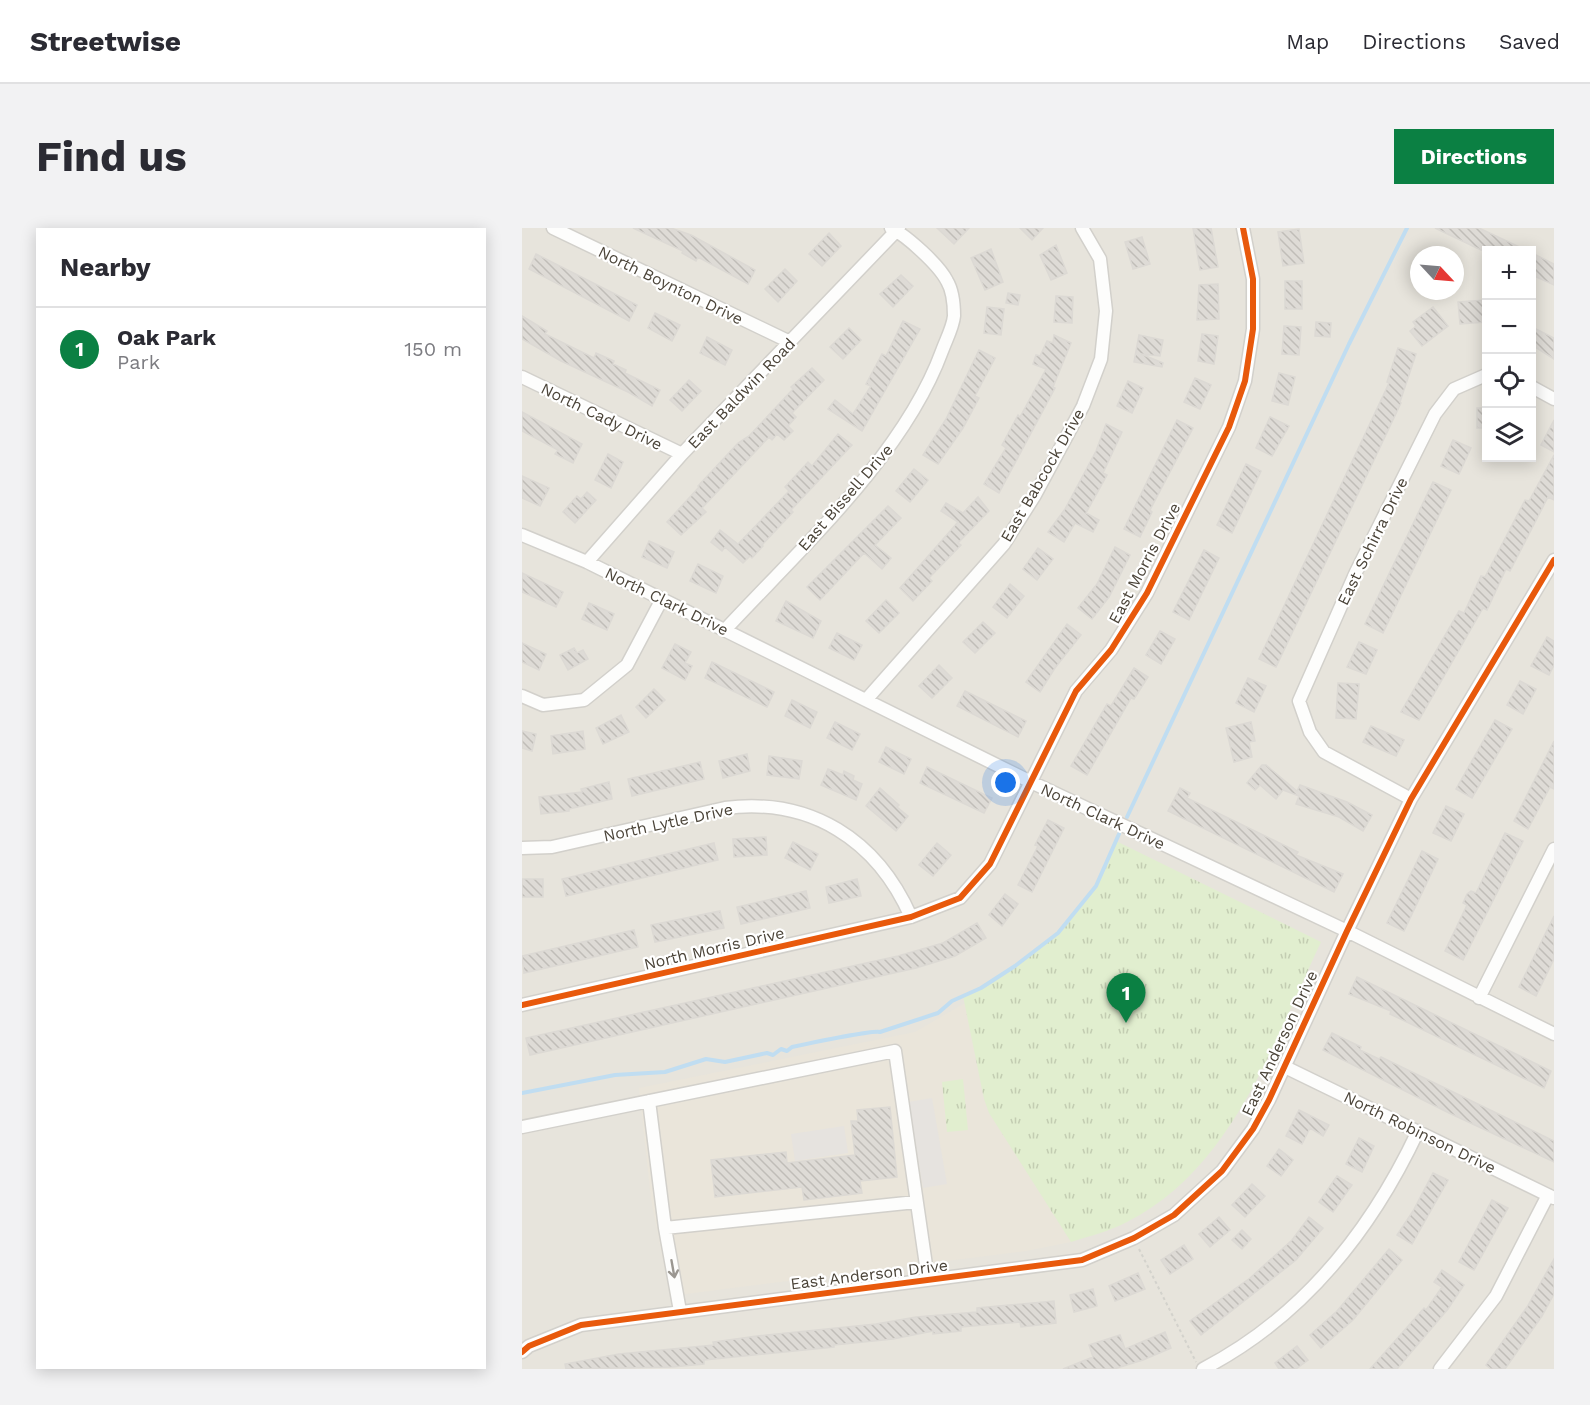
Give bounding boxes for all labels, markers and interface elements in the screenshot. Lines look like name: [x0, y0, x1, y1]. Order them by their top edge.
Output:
text: Streetwise: [30, 25, 181, 58]
text: Map: [1286, 29, 1329, 54]
text: Directions: [1362, 29, 1466, 54]
text: Saved: [1499, 29, 1560, 54]
button: Directions: [1394, 129, 1554, 184]
text: Find us: [36, 132, 187, 181]
street label: North Boynton Drive: [595, 242, 746, 329]
north arrow: [1410, 246, 1464, 300]
map controls: [1482, 246, 1536, 462]
button: +: [1482, 246, 1536, 300]
text: Nearby: [60, 252, 151, 282]
button: −: [1482, 300, 1536, 354]
text: Oak Park: [117, 325, 216, 350]
street label: East Baldwin Road: [684, 334, 799, 453]
text: 1: [75, 337, 84, 361]
text: 150 m: [404, 337, 462, 361]
text: Park: [117, 350, 160, 374]
button: locate: [1482, 354, 1536, 408]
street label: North Cady Drive: [538, 379, 665, 454]
street label: East Babcock Drive: [996, 405, 1088, 545]
button: layers: [1482, 408, 1536, 462]
street label: East Bissell Drive: [794, 440, 897, 555]
street label: East Schirra Drive: [1333, 474, 1412, 608]
street label: East Morris Drive: [1105, 500, 1184, 627]
street label: North Clark Drive: [602, 563, 732, 640]
your location: [991, 768, 1020, 797]
street label: North Clark Drive: [1038, 779, 1168, 854]
street label: North Lytle Drive: [602, 799, 735, 845]
street label: North Morris Drive: [642, 923, 786, 974]
street label: East Anderson Drive: [1237, 967, 1322, 1119]
pin: 1: [1106, 974, 1146, 1023]
street label: North Robinson Drive: [1341, 1087, 1499, 1178]
street label: East Anderson Drive: [789, 1255, 949, 1294]
one-way arrow: [668, 1259, 679, 1279]

